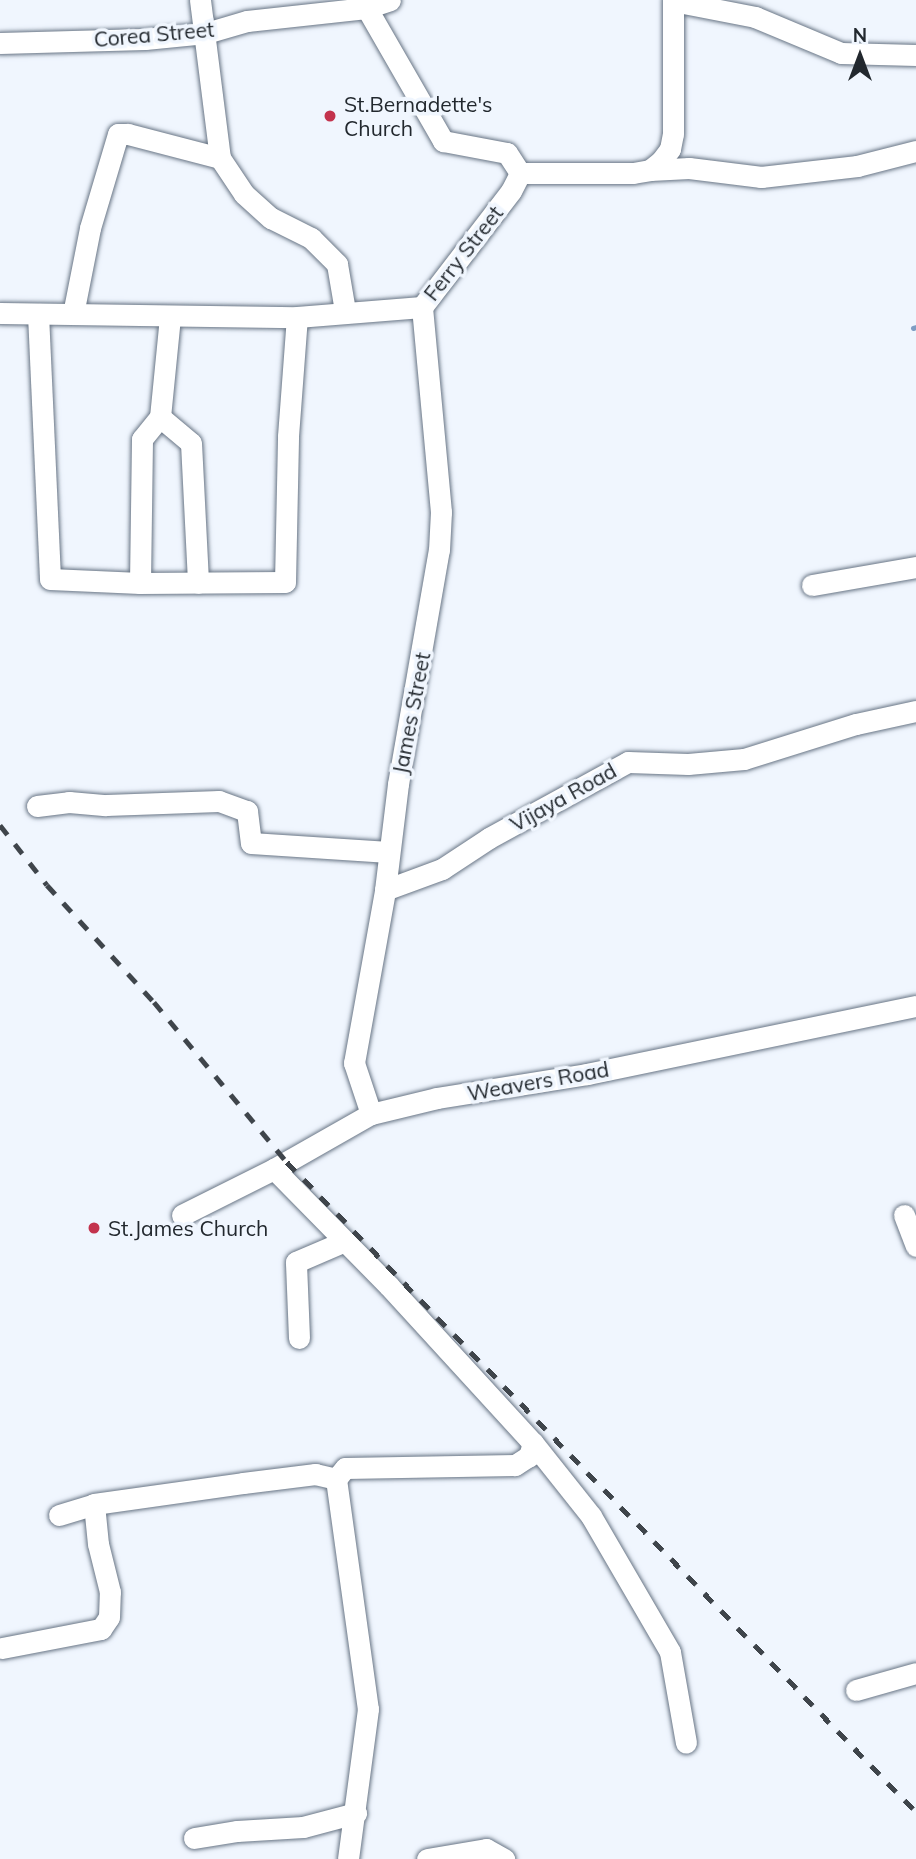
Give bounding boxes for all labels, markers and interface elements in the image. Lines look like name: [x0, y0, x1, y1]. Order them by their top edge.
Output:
street label: Corea Street: [93, 16, 215, 52]
north arrow: [825, 21, 895, 91]
text: N: [853, 23, 867, 47]
place label: St.Bernadette's Church: [344, 91, 493, 141]
marker: St.Bernadette's Church: [322, 108, 338, 124]
street label: Ferry Street: [418, 201, 508, 305]
street label: James Street: [387, 650, 435, 776]
street label: Vijaya Road: [505, 757, 621, 837]
street label: Weavers Road: [465, 1056, 611, 1106]
place label: St.James Church: [108, 1215, 268, 1241]
marker: St.James Church: [86, 1220, 102, 1236]

